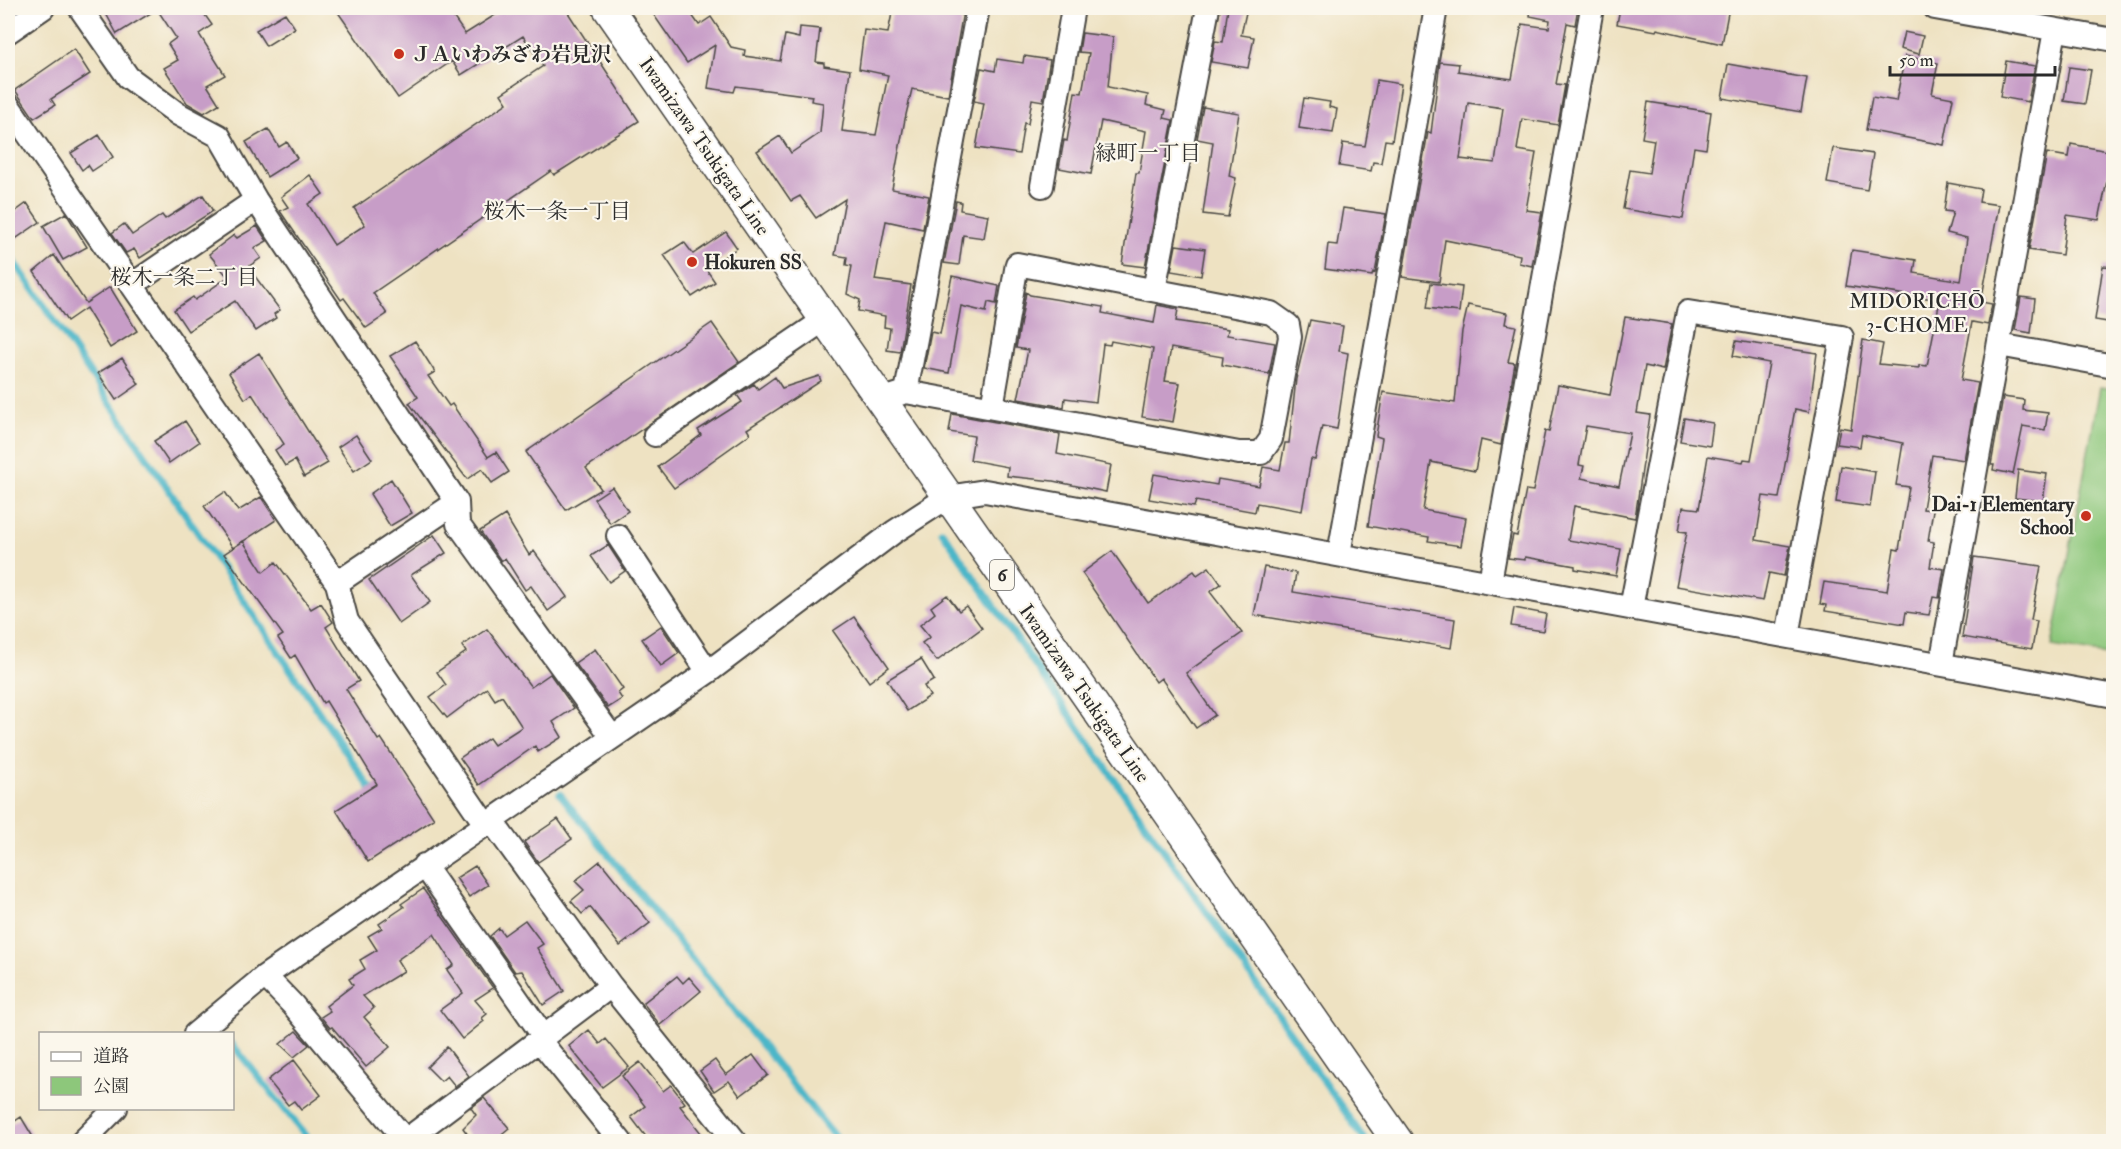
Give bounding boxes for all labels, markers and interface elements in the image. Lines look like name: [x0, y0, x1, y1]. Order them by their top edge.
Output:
scale bar: [1890, 39, 2055, 77]
place label: ＪＡいわみざわ岩見沢: [411, 42, 611, 67]
marker: ＪＡいわみざわ岩見沢: [392, 47, 406, 61]
text: 50 m: [1899, 49, 1934, 72]
street label: Iwamizawa Tsukigata Line: [634, 52, 776, 240]
district label: 緑町一丁目: [1096, 140, 1201, 167]
district label: 桜木一条一丁目: [484, 198, 631, 225]
place label: Hokuren SS: [704, 250, 802, 275]
marker: Hokuren SS: [685, 255, 699, 269]
district label: 桜木一条二丁目: [111, 264, 258, 291]
district label: MIDORICHŌ 3-CHOME: [1849, 288, 1985, 339]
place label: Dai-1 Elementary School: [1932, 492, 2075, 540]
marker: Dai-1 Elementary School: [2079, 509, 2093, 523]
road number: 6: [990, 560, 1014, 590]
street label: Iwamizawa Tsukigata Line: [1014, 599, 1156, 787]
legend: [39, 1032, 234, 1110]
text: 道路: [93, 1045, 129, 1068]
text: 公園: [93, 1075, 129, 1098]

